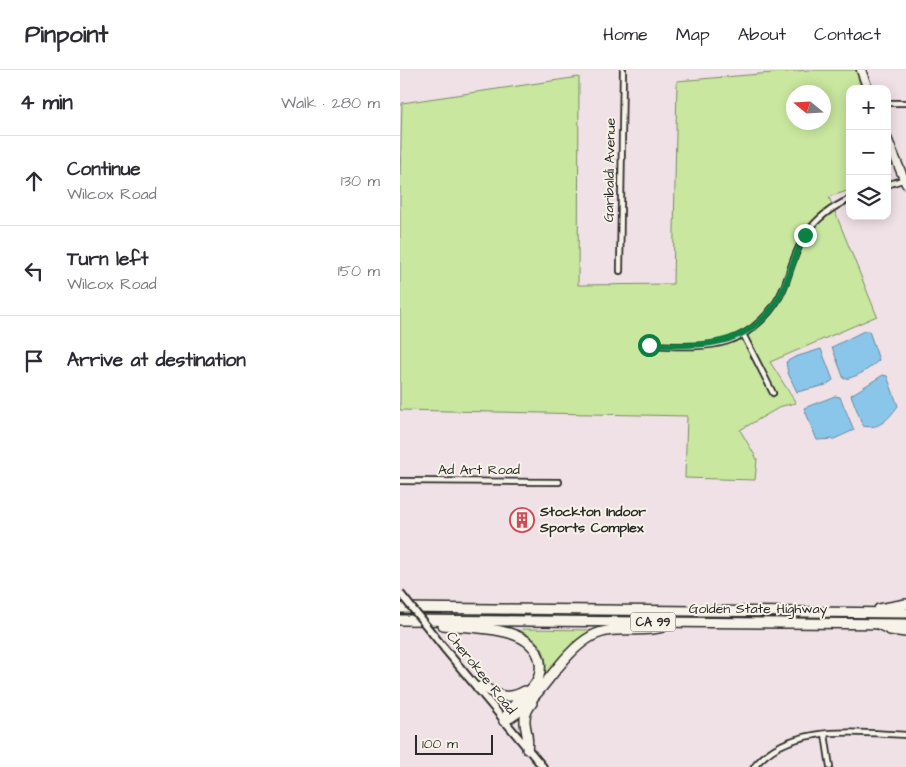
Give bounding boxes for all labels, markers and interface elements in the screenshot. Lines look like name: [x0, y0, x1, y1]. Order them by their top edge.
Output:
text: Pinpoint: [25, 18, 108, 52]
text: Home: [603, 22, 648, 47]
text: Map: [676, 22, 710, 47]
text: About: [738, 22, 786, 47]
text: Contact: [814, 22, 881, 47]
north arrow: [786, 85, 831, 130]
map controls: [846, 85, 891, 220]
button: +: [846, 85, 891, 130]
text: 4 min: [20, 88, 73, 117]
text: Walk · 280 m: [281, 92, 380, 114]
street label: Garibaldi Avenue: [599, 117, 621, 222]
button: −: [846, 130, 891, 175]
text: Continue: [67, 156, 141, 183]
icon: ahead: [20, 167, 48, 195]
text: 130 m: [341, 170, 380, 192]
button: layers: [846, 175, 891, 220]
text: Wilcox Road: [67, 183, 157, 205]
route end: [794, 224, 817, 247]
text: Turn left: [67, 246, 148, 273]
icon: left: [20, 257, 48, 285]
text: 150 m: [338, 260, 380, 282]
text: Wilcox Road: [67, 273, 157, 295]
route start: [638, 334, 661, 357]
icon: arrive: [20, 347, 48, 375]
text: Arrive at destination: [67, 347, 246, 374]
street label: Ad Art Road: [438, 460, 520, 480]
place label: Stockton Indoor Sports Complex: [539, 502, 646, 538]
building icon: Stockton Indoor Sports Complex: [509, 507, 535, 533]
street label: Golden State Highway: [689, 599, 828, 619]
road number: CA 99: [630, 612, 676, 632]
street label: Cherokee Road: [441, 627, 521, 719]
scale bar: [415, 732, 492, 755]
text: 100 m: [422, 734, 458, 754]

